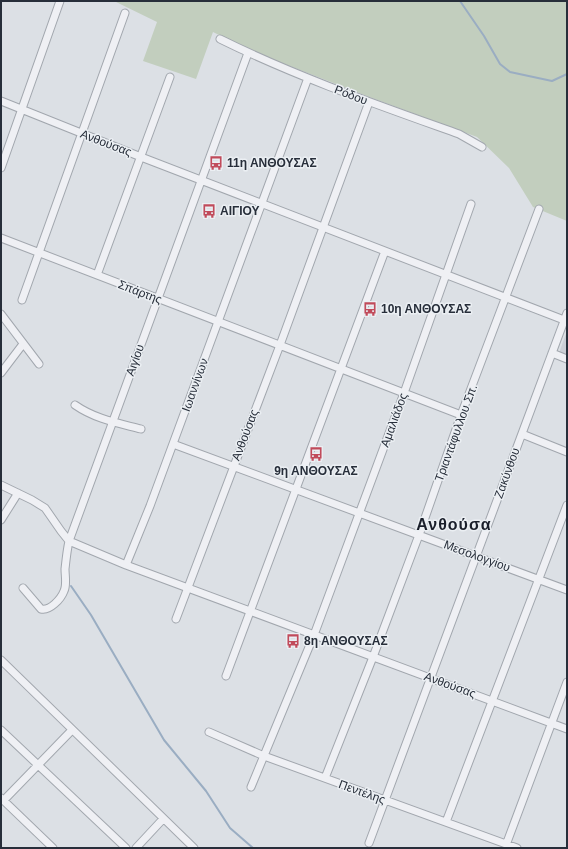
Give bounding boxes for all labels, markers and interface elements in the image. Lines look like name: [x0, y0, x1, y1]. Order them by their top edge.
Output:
street label: Ρόδου: [332, 82, 370, 108]
street label: Ανθούσας: [78, 127, 134, 159]
bus stop icon: 11η ΑΝΘΟΥΣΑΣ: [208, 155, 224, 171]
place label: 11η ΑΝΘΟΥΣΑΣ: [227, 156, 317, 170]
bus stop icon: ΑΙΓΙΟΥ: [201, 203, 217, 219]
place label: ΑΙΓΙΟΥ: [220, 204, 260, 218]
street label: Σπάρτης: [116, 277, 164, 307]
bus stop icon: 10η ΑΝΘΟΥΣΑΣ: [362, 301, 378, 317]
place label: 10η ΑΝΘΟΥΣΑΣ: [381, 302, 471, 316]
street label: Αιγίου: [123, 342, 147, 378]
street label: Ιωαννίνων: [179, 356, 211, 414]
street label: Τριαντάφυλλου Σπ.: [432, 382, 480, 484]
street label: Αμαλιάδος: [378, 391, 410, 449]
street label: Ανθούσας: [229, 407, 261, 463]
bus stop icon: 9η ΑΝΘΟΥΣΑΣ: [308, 446, 324, 462]
street label: Ζακύνθου: [491, 446, 523, 500]
place label: 9η ΑΝΘΟΥΣΑΣ: [274, 464, 358, 478]
district label: Ανθούσα: [416, 516, 492, 533]
street label: Μεσολογγίου: [442, 538, 512, 574]
bus stop icon: 8η ΑΝΘΟΥΣΑΣ: [285, 633, 301, 649]
place label: 8η ΑΝΘΟΥΣΑΣ: [304, 634, 388, 648]
street label: Ανθούσας: [422, 669, 478, 701]
street label: Πεντέλης: [337, 777, 387, 807]

